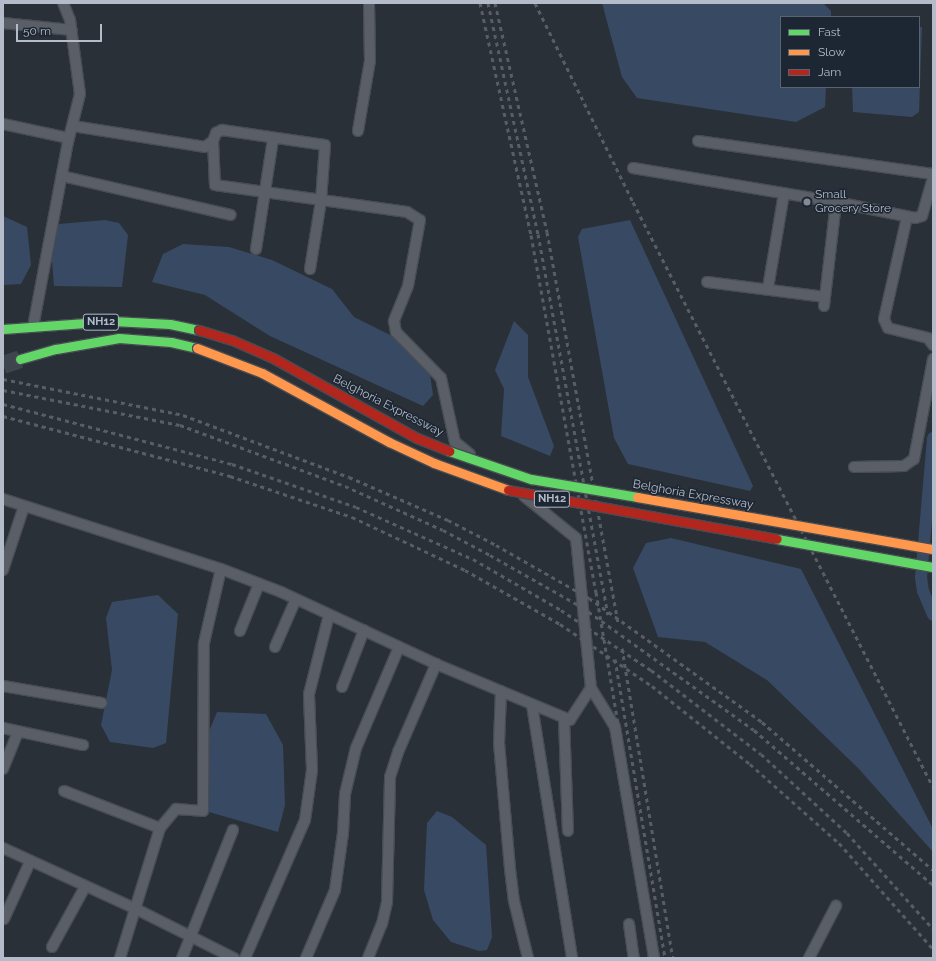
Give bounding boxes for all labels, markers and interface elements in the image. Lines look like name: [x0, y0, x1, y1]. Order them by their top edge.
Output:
scale bar: [18, 16, 104, 42]
legend: [780, 16, 920, 88]
text: 50 m: [23, 24, 51, 38]
text: Fast: [818, 25, 841, 39]
text: Slow: [818, 45, 845, 59]
text: Jam: [818, 65, 841, 79]
place label: Small Grocery Store: [815, 188, 891, 216]
marker: Small Grocery Store: [802, 197, 812, 207]
road number: NH12: [82, 313, 120, 331]
street label: Belghoria Expressway: [330, 372, 446, 440]
street label: Belghoria Expressway: [632, 477, 754, 513]
road number: NH12: [533, 490, 571, 508]

